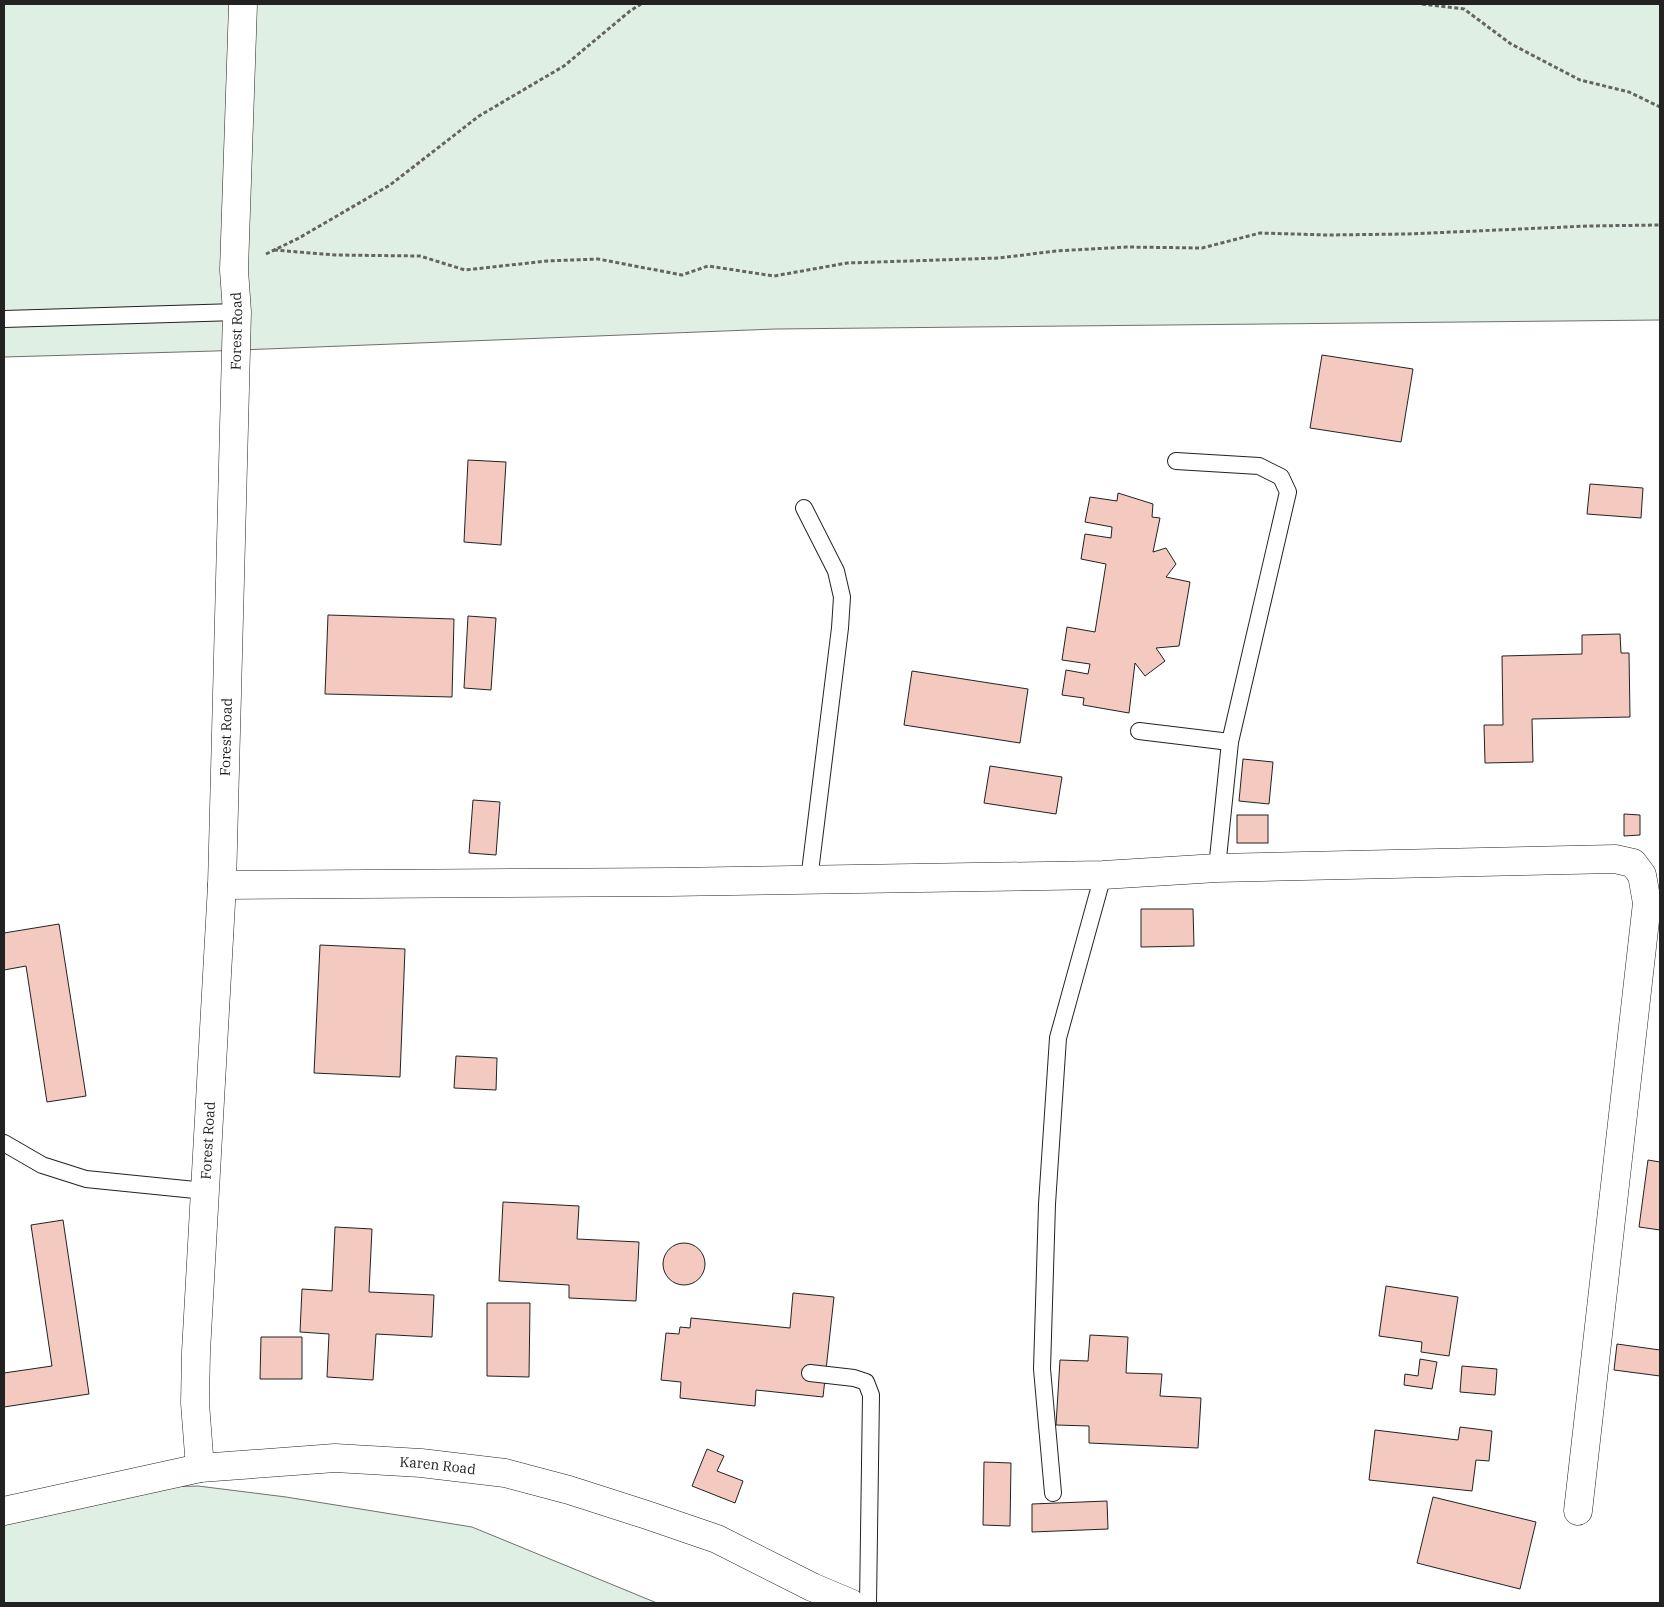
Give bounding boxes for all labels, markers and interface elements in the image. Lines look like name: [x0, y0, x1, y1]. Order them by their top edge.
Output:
street label: Forest Road: [226, 291, 246, 370]
street label: Forest Road: [216, 697, 236, 776]
street label: Forest Road: [197, 1101, 219, 1180]
street label: Karen Road: [399, 1453, 477, 1479]

